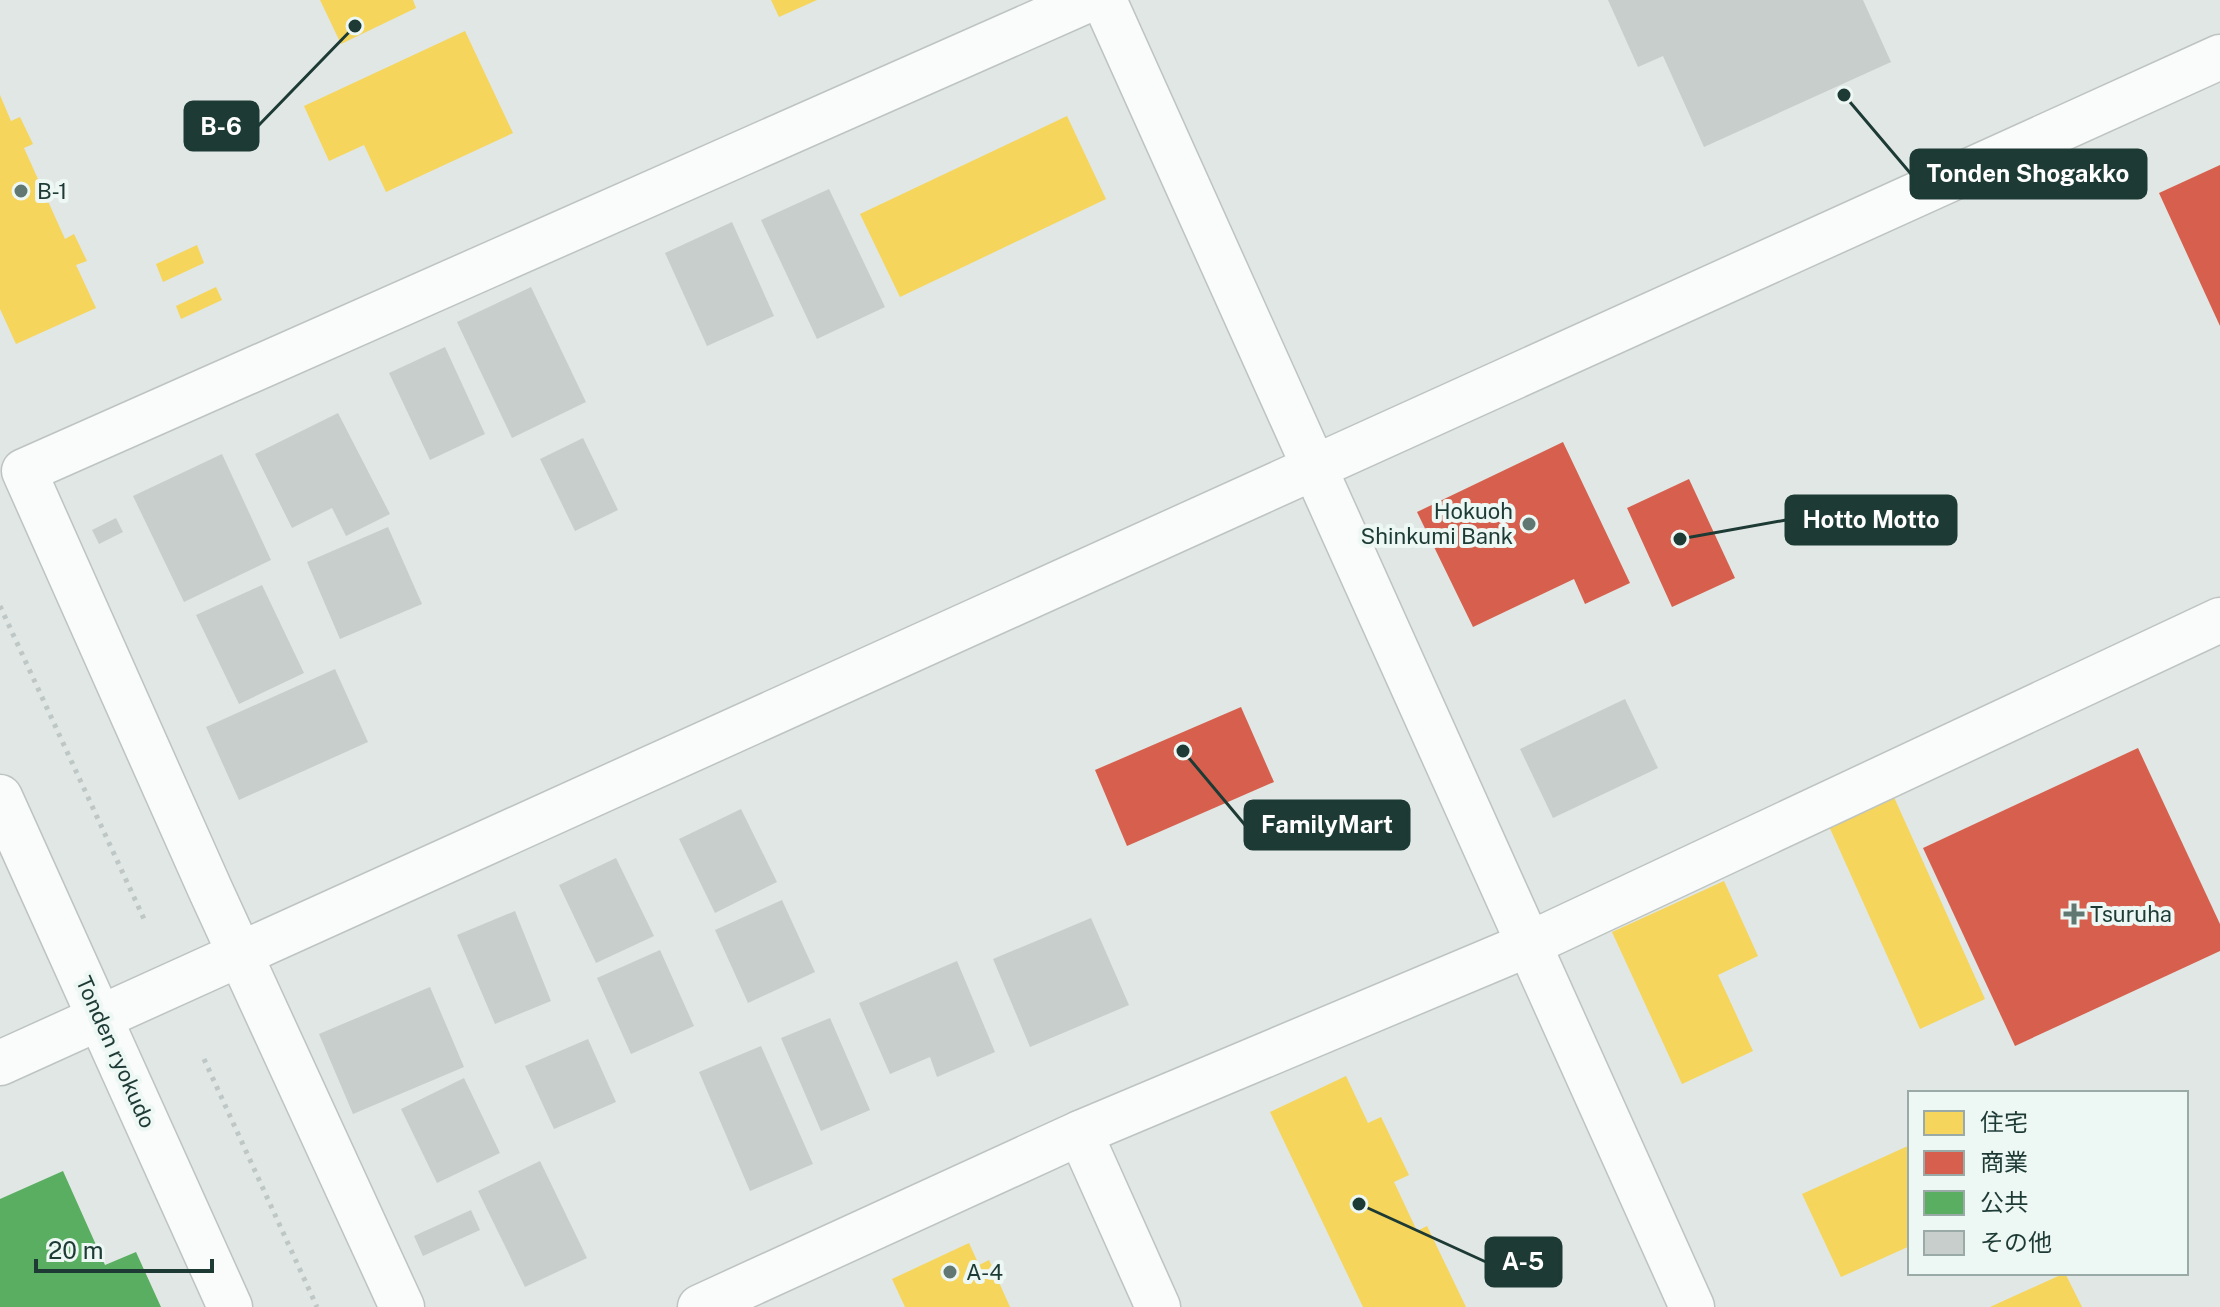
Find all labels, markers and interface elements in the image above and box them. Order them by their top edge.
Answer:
callout: B-6 [185,102,258,150]
text: B-6 [200,112,242,140]
callout: Tonden Shogakko [1911,150,2146,198]
text: Tonden Shogakko [1927,159,2129,187]
place label: B-1 [37,178,67,204]
marker: B-1 [12,182,30,200]
callout: Hotto Motto [1786,496,1956,544]
place label: Hokuoh Shinkumi Bank [1360,498,1513,549]
text: Hotto Motto [1802,505,1940,533]
marker: Hokuoh Shinkumi Bank [1520,515,1538,533]
callout: FamilyMart [1245,801,1409,849]
text: FamilyMart [1261,810,1393,838]
place label: Tsuruha [2090,901,2172,927]
marker: Tsuruha [2065,905,2083,923]
street label: Tonden ryokudo [71,972,161,1132]
legend [1908,1091,2188,1275]
text: 住宅 [1980,1108,2028,1136]
text: 商業 [1980,1148,2028,1176]
text: 公共 [1980,1188,2028,1216]
scale bar [36,1223,212,1273]
text: その他 [1980,1228,2052,1256]
text: 20 m [48,1236,104,1264]
callout: A-5 [1486,1238,1561,1286]
text: A-5 [1502,1247,1544,1275]
place label: A-4 [966,1259,1003,1285]
marker: A-4 [941,1263,959,1281]

